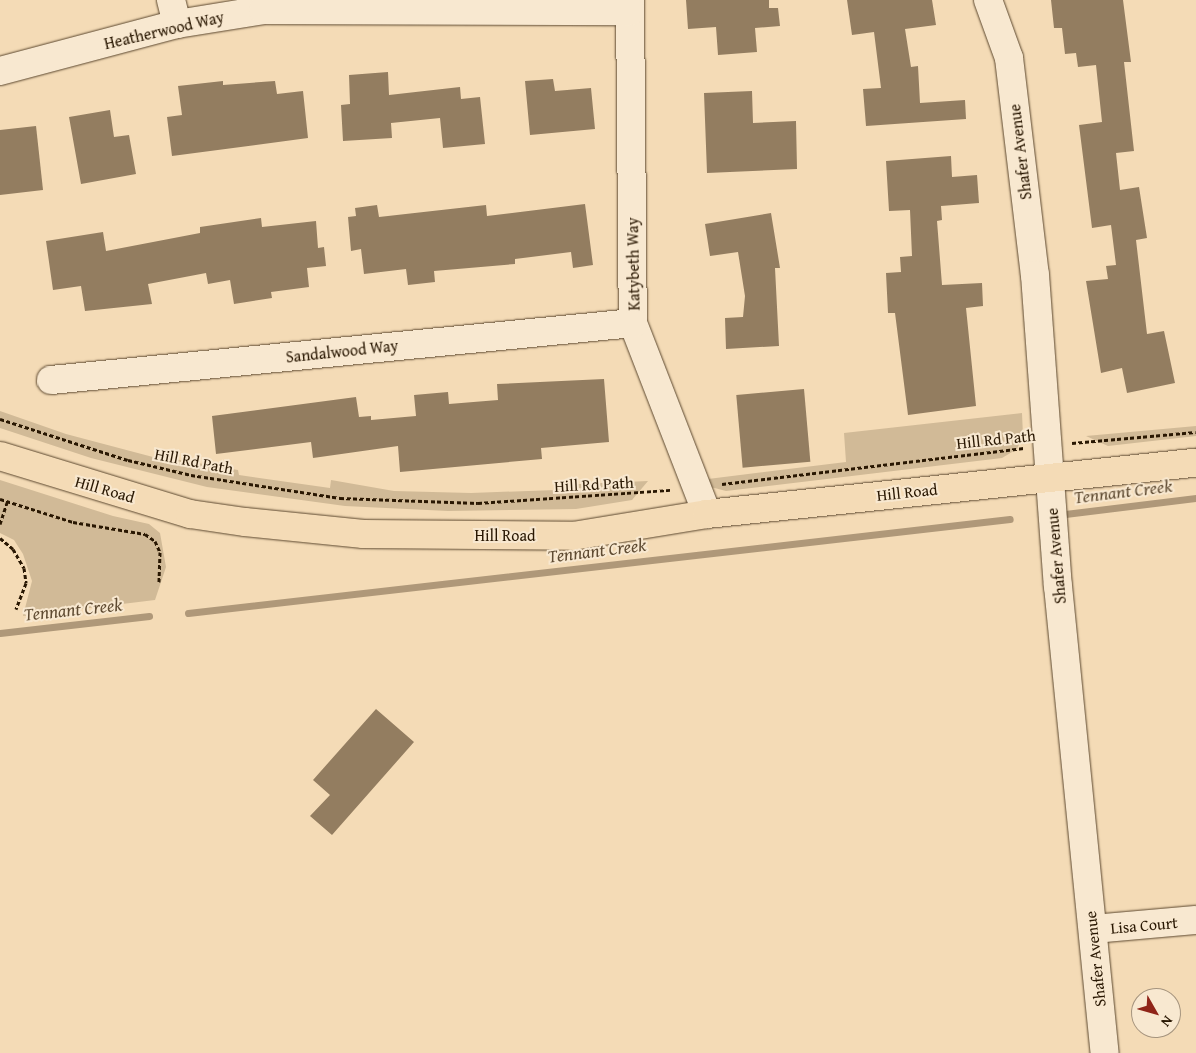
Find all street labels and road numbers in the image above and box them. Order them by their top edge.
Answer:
street label: Heatherwood Way [102,7,226,53]
street label: Shafer Avenue [1005,103,1035,201]
street label: Katybeth Way [623,217,643,311]
street label: Sandalwood Way [285,336,399,366]
street label: Hill Rd Path [955,425,1037,453]
street label: Hill Rd Path [153,444,235,478]
street label: Hill Road [73,471,137,507]
street label: Hill Rd Path [554,472,634,496]
street label: Hill Road [876,479,938,505]
street label: Shafer Avenue [1042,507,1070,605]
street label: Hill Road [474,525,536,545]
street label: Shafer Avenue [1080,910,1110,1008]
street label: Lisa Court [1110,912,1178,938]

